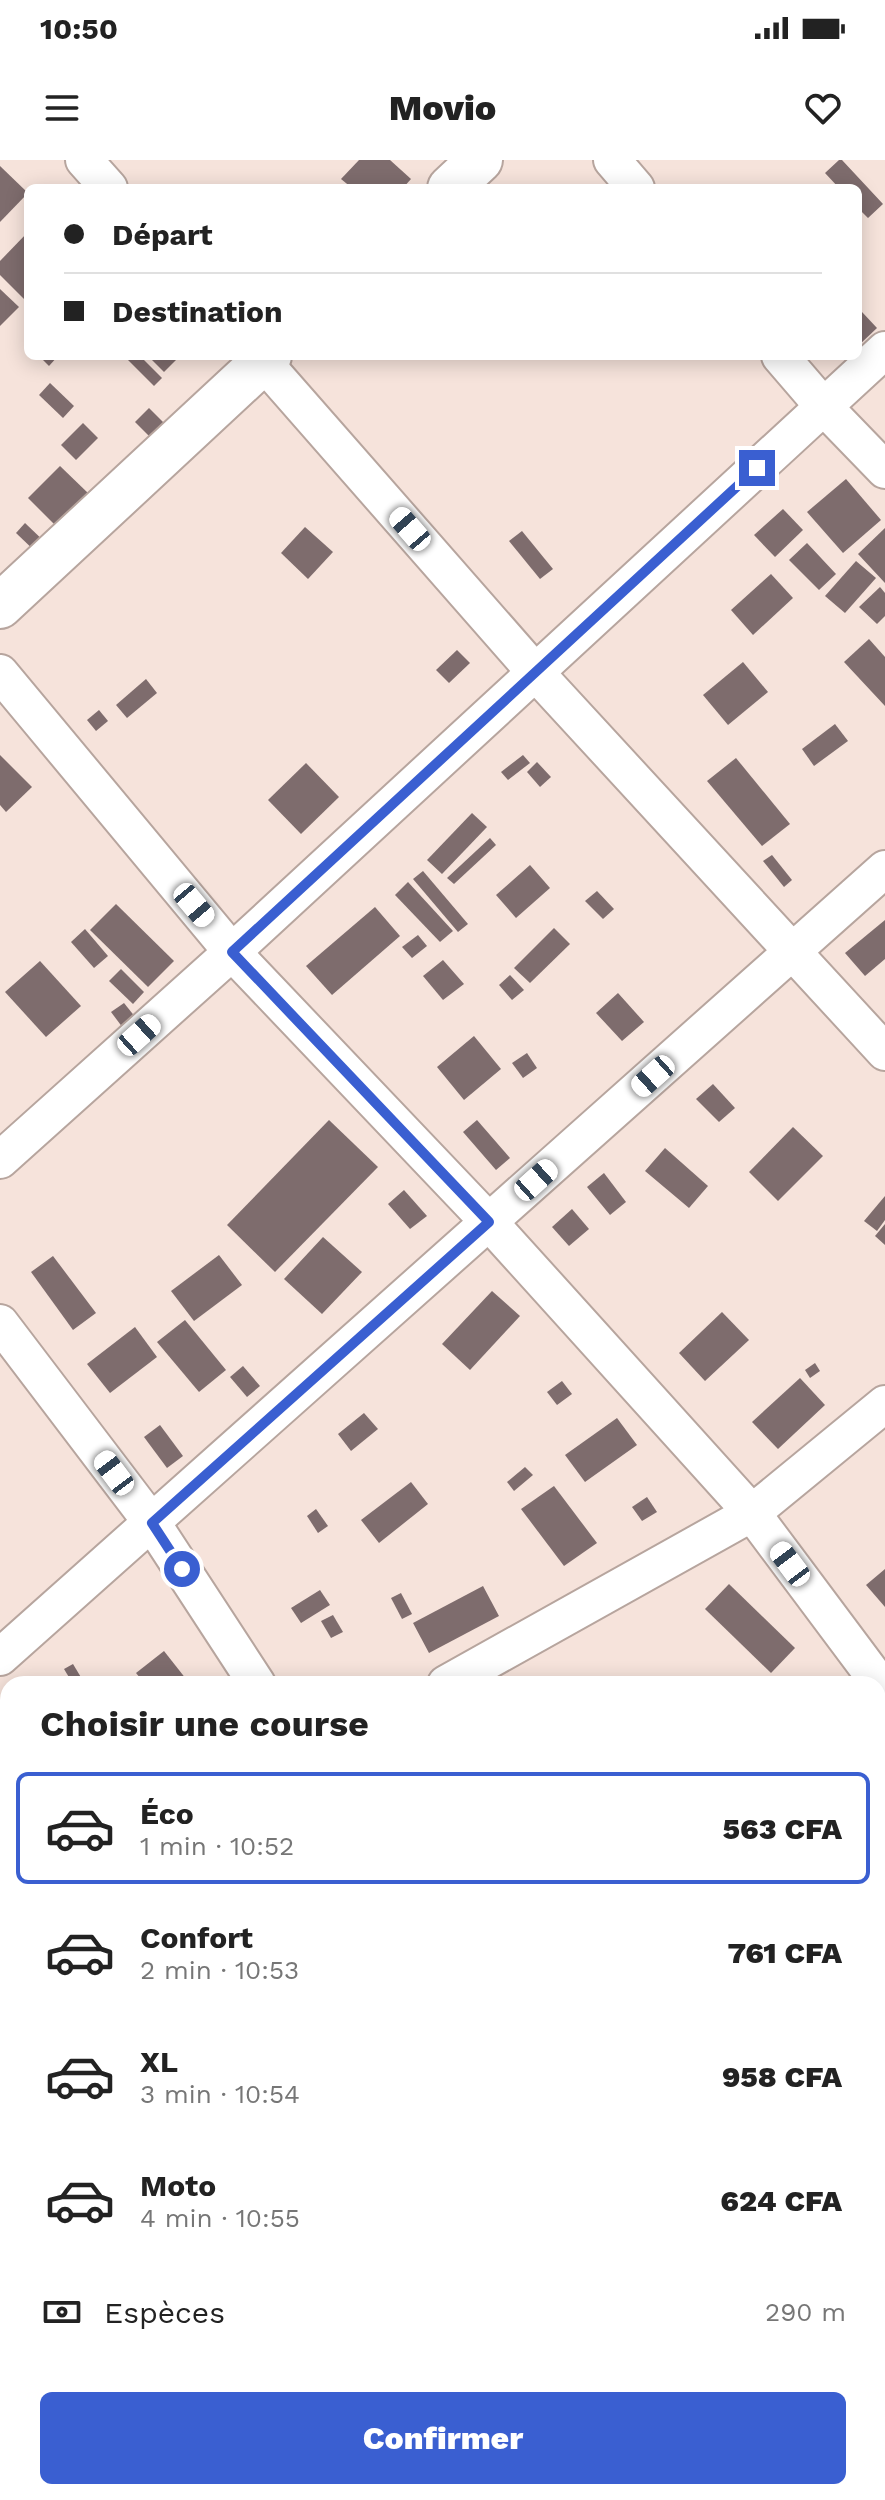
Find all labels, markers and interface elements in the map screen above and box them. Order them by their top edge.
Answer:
text: 10:50 [40,11,118,46]
icon: menu [40,86,84,130]
icon: heart [801,86,845,130]
text: Movio [389,87,496,129]
text: Départ [112,217,213,252]
text: Destination [112,294,283,329]
route end [739,450,775,486]
car [385,503,435,555]
car [169,879,219,931]
car [113,1010,165,1060]
car [627,1051,679,1101]
car [510,1155,562,1205]
car [90,1447,138,1499]
car [766,1538,814,1590]
route start [164,1551,200,1587]
text: Choisir une course [40,1703,369,1745]
icon: car [44,1792,116,1864]
text: Éco [140,1796,194,1831]
text: 563 CFA [723,1811,842,1846]
text: 1 min · 10:52 [140,1831,294,1861]
icon: car [44,1916,116,1988]
text: Confort [140,1920,253,1955]
text: 761 CFA [727,1935,842,1970]
text: 2 min · 10:53 [140,1955,299,1985]
icon: car [44,2040,116,2112]
text: XL [140,2044,178,2079]
text: 958 CFA [722,2059,842,2094]
text: 3 min · 10:54 [140,2079,300,2109]
icon: car [44,2164,116,2236]
text: Moto [140,2168,216,2203]
text: 624 CFA [720,2183,842,2218]
text: 4 min · 10:55 [140,2203,300,2233]
icon: cash [40,2290,84,2334]
text: Espèces [104,2295,225,2330]
text: 290 m [765,2297,846,2327]
button: Confirmer [40,2392,846,2484]

